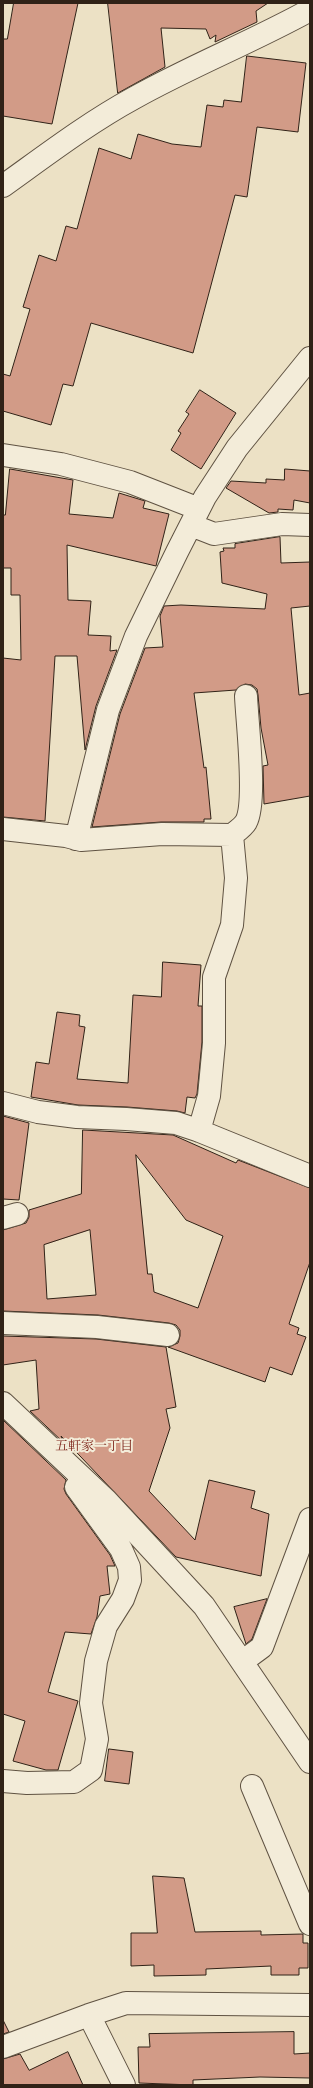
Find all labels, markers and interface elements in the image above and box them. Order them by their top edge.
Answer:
district label: 五軒家一丁目 [55,1439,133,1455]

